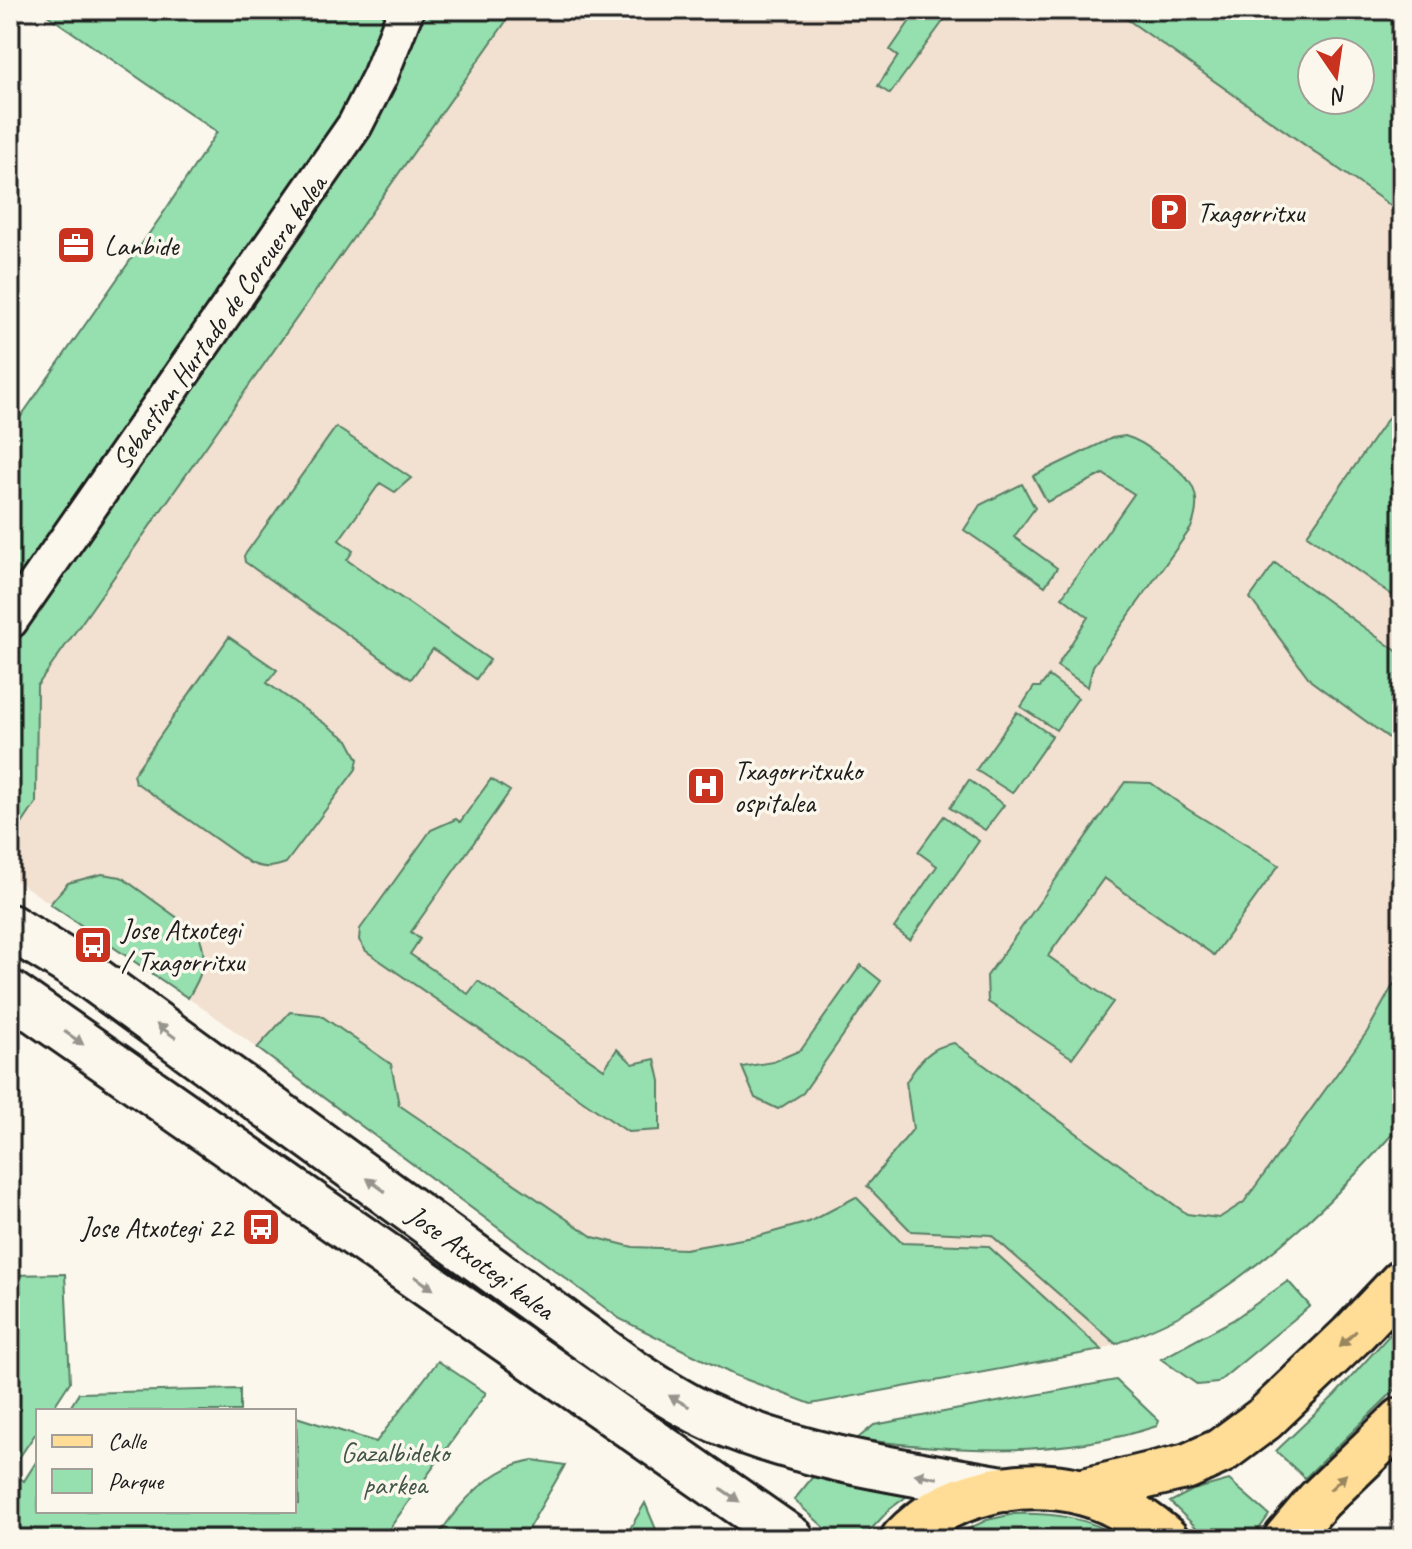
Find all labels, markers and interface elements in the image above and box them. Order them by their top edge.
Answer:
north arrow [1296,36,1376,116]
text: N [1327,79,1350,110]
street label: Sebastian Hurtado de Corcuera kalea [104,166,336,476]
parking icon: Txagorritxu [1148,191,1190,233]
place label: Txagorritxu [1197,195,1306,230]
office icon: Lanbide [55,224,97,266]
place label: Lanbide [104,228,180,263]
place label: Txagorritxuko ospitalea [734,753,865,820]
hospital icon: Txagorritxuko ospitalea [685,765,727,807]
place label: Jose Atxotegi / Txagorritxu [119,912,246,979]
bus stop icon: Jose Atxotegi / Txagorritxu [72,924,114,966]
one-way arrow [156,1024,177,1039]
one-way arrow [63,1030,84,1045]
one-way arrow [365,1178,386,1193]
street label: Jose Atxotegi kalea [399,1196,563,1328]
bus stop icon: Jose Atxotegi 22 [240,1206,282,1248]
place label: Jose Atxotegi 22 [79,1210,235,1245]
one-way arrow [414,1275,435,1290]
one-way arrow [1339,1329,1358,1347]
one-way arrow [667,1394,690,1407]
legend [36,1409,296,1513]
text: Calle [108,1426,148,1456]
park label: Gazalbideko parkea [341,1435,452,1502]
text: Parque [108,1466,165,1496]
one-way arrow [913,1469,938,1481]
one-way arrow [1328,1473,1347,1491]
one-way arrow [720,1487,741,1502]

